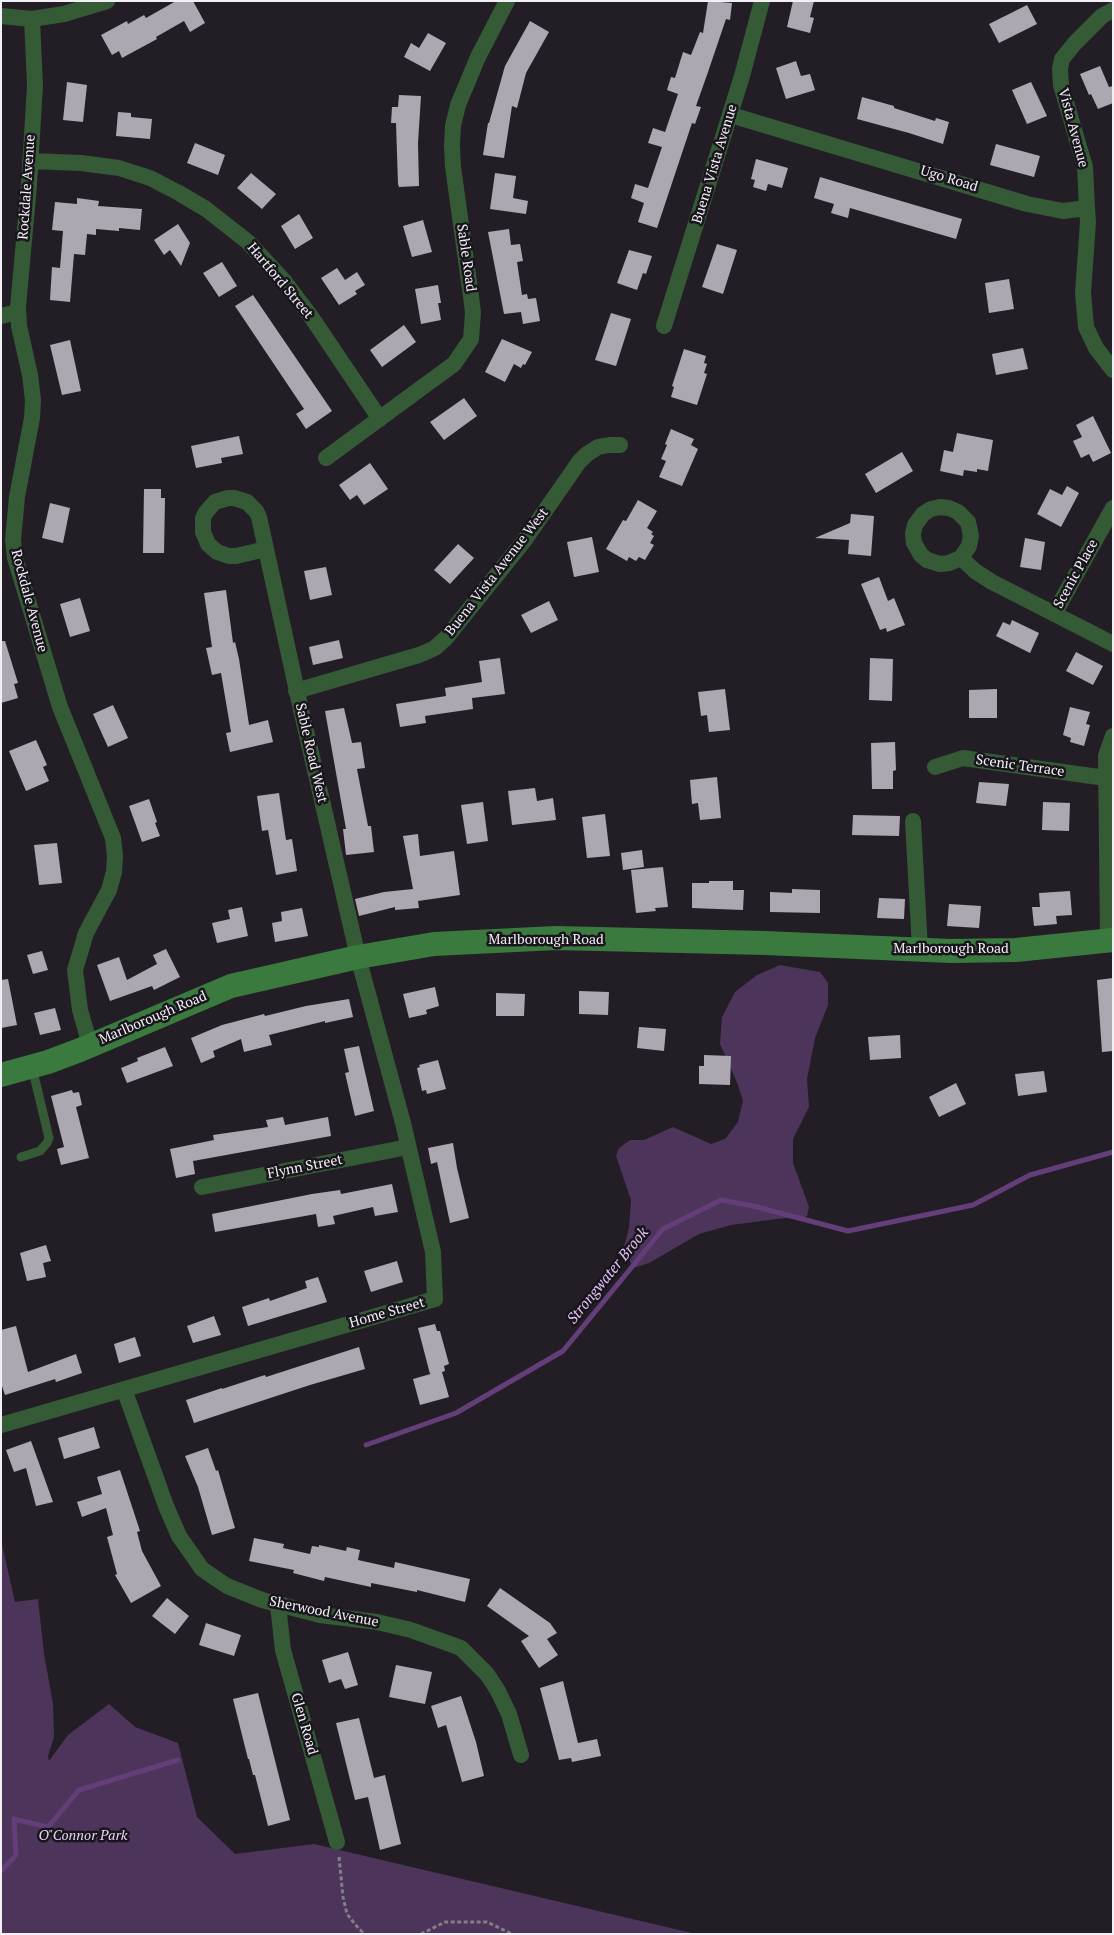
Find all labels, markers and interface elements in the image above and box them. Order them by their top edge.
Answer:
street label: Vista Avenue [1054,87,1092,169]
street label: Buena Vista Avenue [689,102,741,226]
street label: Rockdale Avenue [15,134,39,240]
street label: Ugo Road [918,162,980,196]
street label: Sable Road [453,223,479,293]
street label: Hartford Street [243,240,317,322]
street label: Buena Vista Avenue West [442,505,552,639]
street label: Scenic Place [1050,537,1102,611]
street label: Rockdale Avenue [7,548,51,654]
street label: Sable Road West [291,701,331,805]
street label: Scenic Terrace [975,751,1065,781]
street label: Marlborough Road [488,932,604,948]
street label: Marlborough Road [893,941,1009,957]
street label: Marlborough Road [97,988,209,1048]
street label: Flynn Street [266,1151,344,1183]
water label: Strongwater Brook [564,1224,652,1328]
street label: Home Street [347,1294,427,1332]
street label: Sherwood Avenue [268,1593,380,1631]
street label: Glen Road [287,1691,321,1757]
park label: O"Connor Park [38,1828,128,1844]

